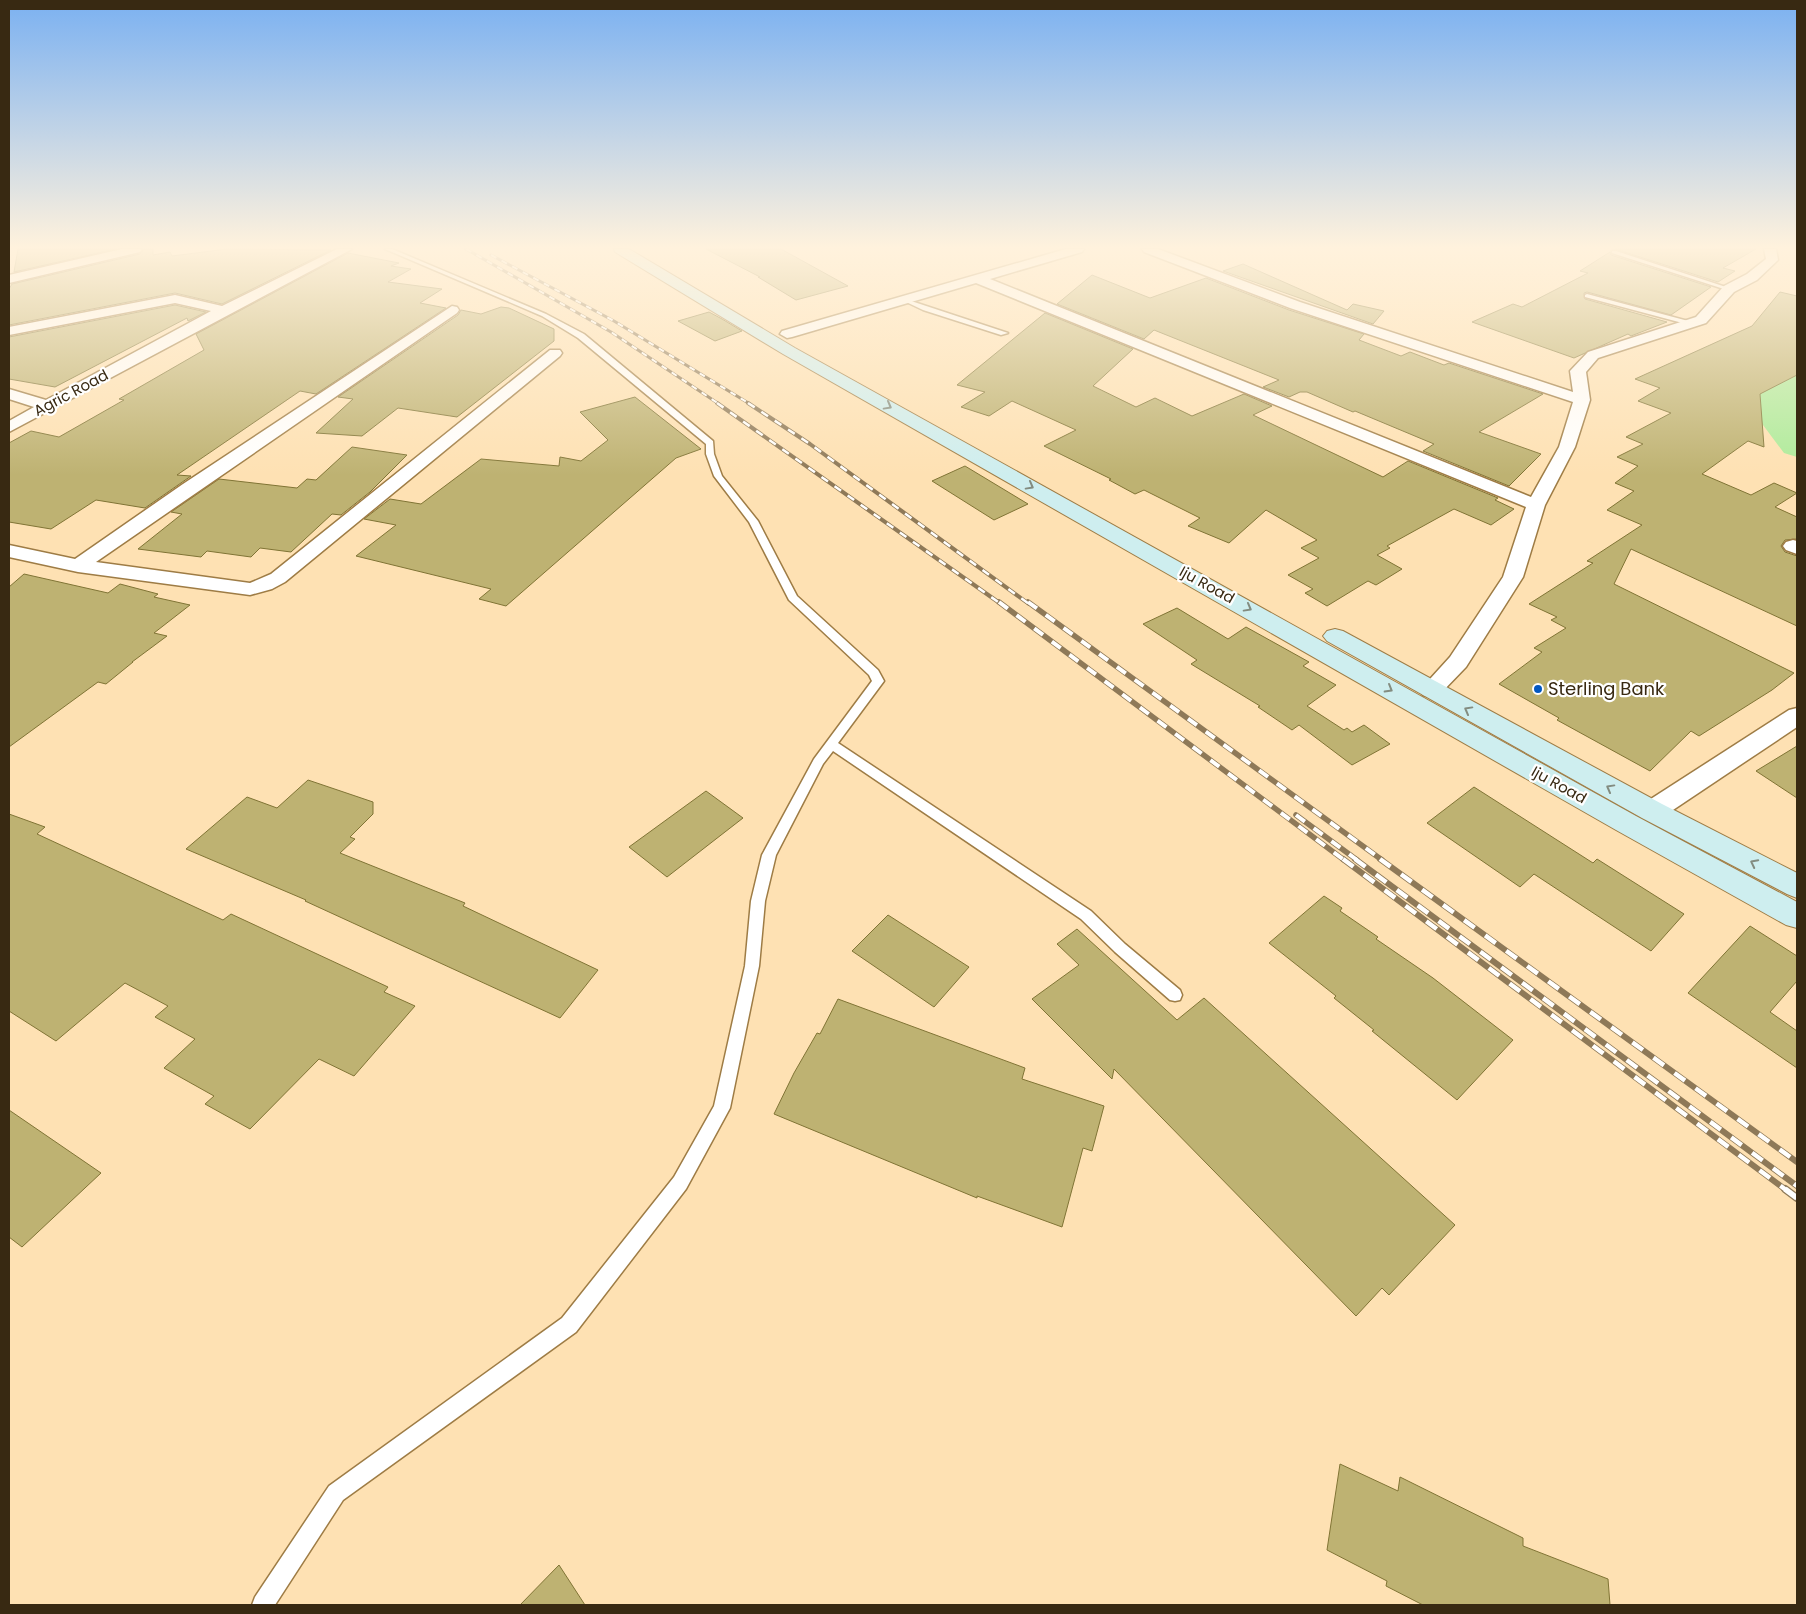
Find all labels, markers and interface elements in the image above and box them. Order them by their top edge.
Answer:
street label: Agric Road [30,364,112,421]
one-way arrow [883,400,892,410]
one-way arrow [1024,480,1033,490]
street label: Iju Road [1176,561,1239,608]
one-way arrow [1242,602,1251,612]
place label: Sterling Bank [1548,676,1665,701]
one-way arrow [1383,682,1392,692]
marker: Sterling Bank [1532,683,1544,695]
one-way arrow [1464,706,1473,716]
street label: Iju Road [1528,761,1591,808]
one-way arrow [1607,784,1616,794]
one-way arrow [1750,859,1759,869]

